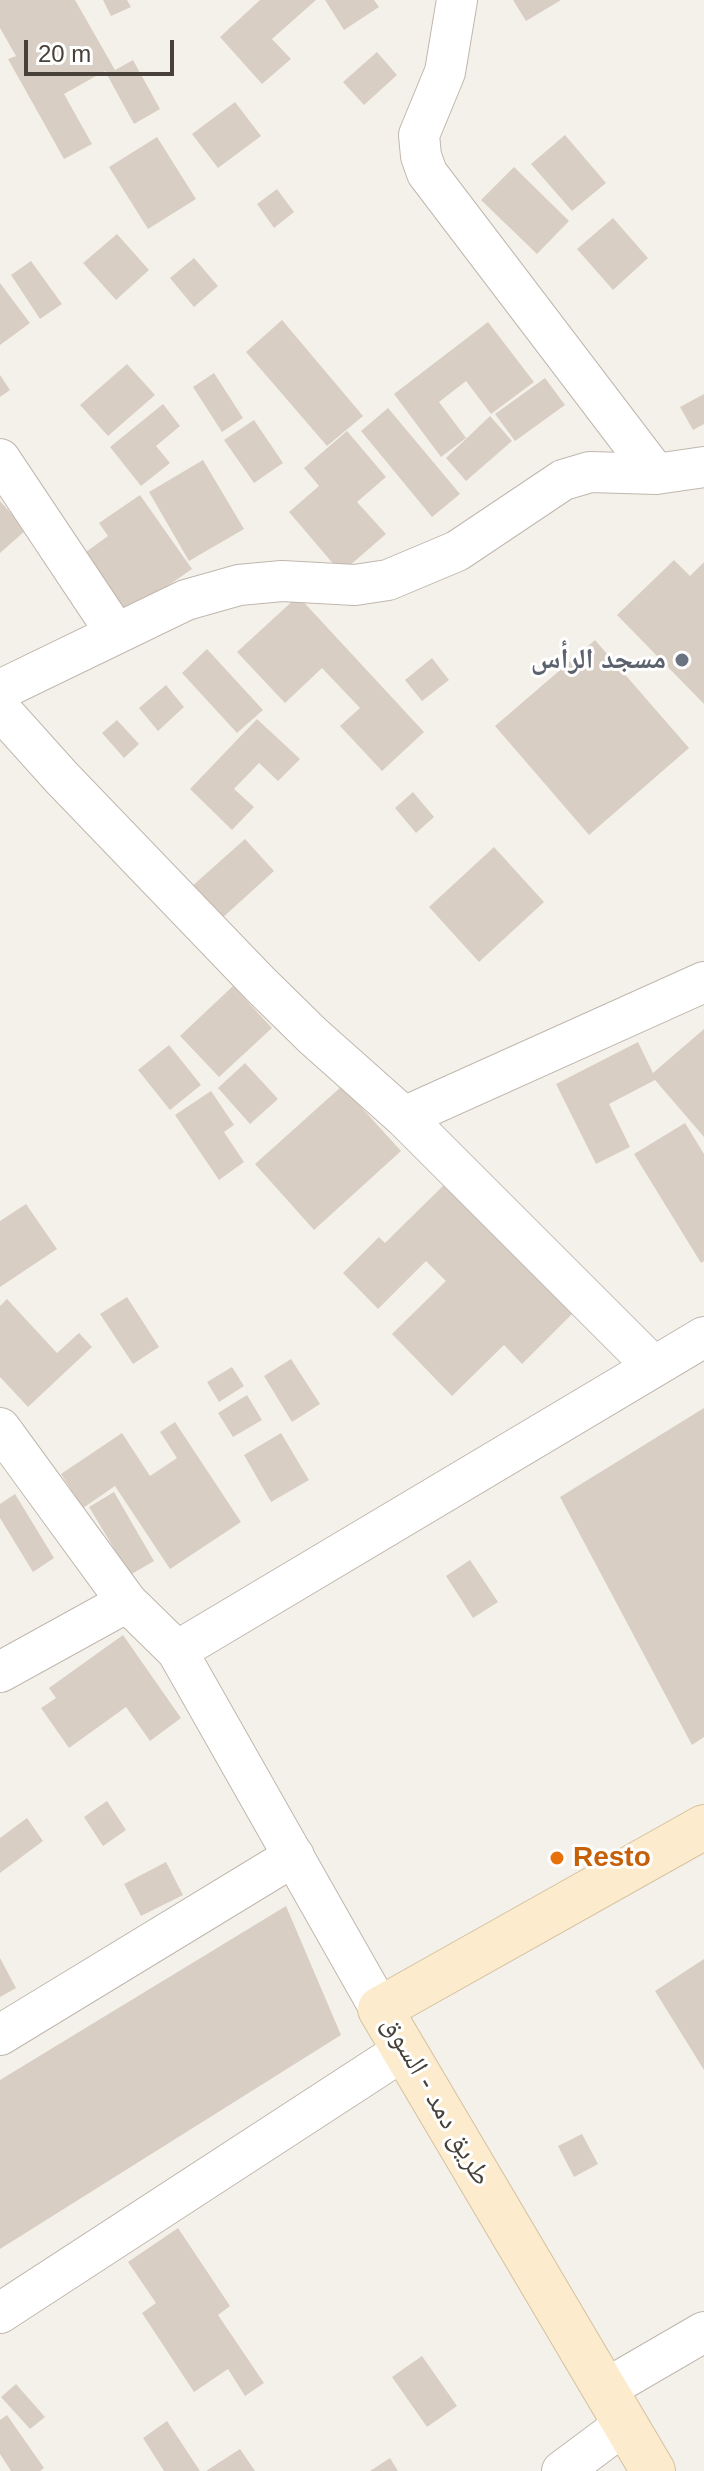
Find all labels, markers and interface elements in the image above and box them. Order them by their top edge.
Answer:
scale bar [28,24,178,74]
text: 20 m [38,40,91,67]
place label: مسجد الرأس [531,643,666,677]
marker: مسجد الرأس [673,651,691,669]
place label: Resto [573,1841,651,1875]
marker: Resto [548,1849,566,1867]
street label: طريق دمد - السوق [374,2010,498,2192]

